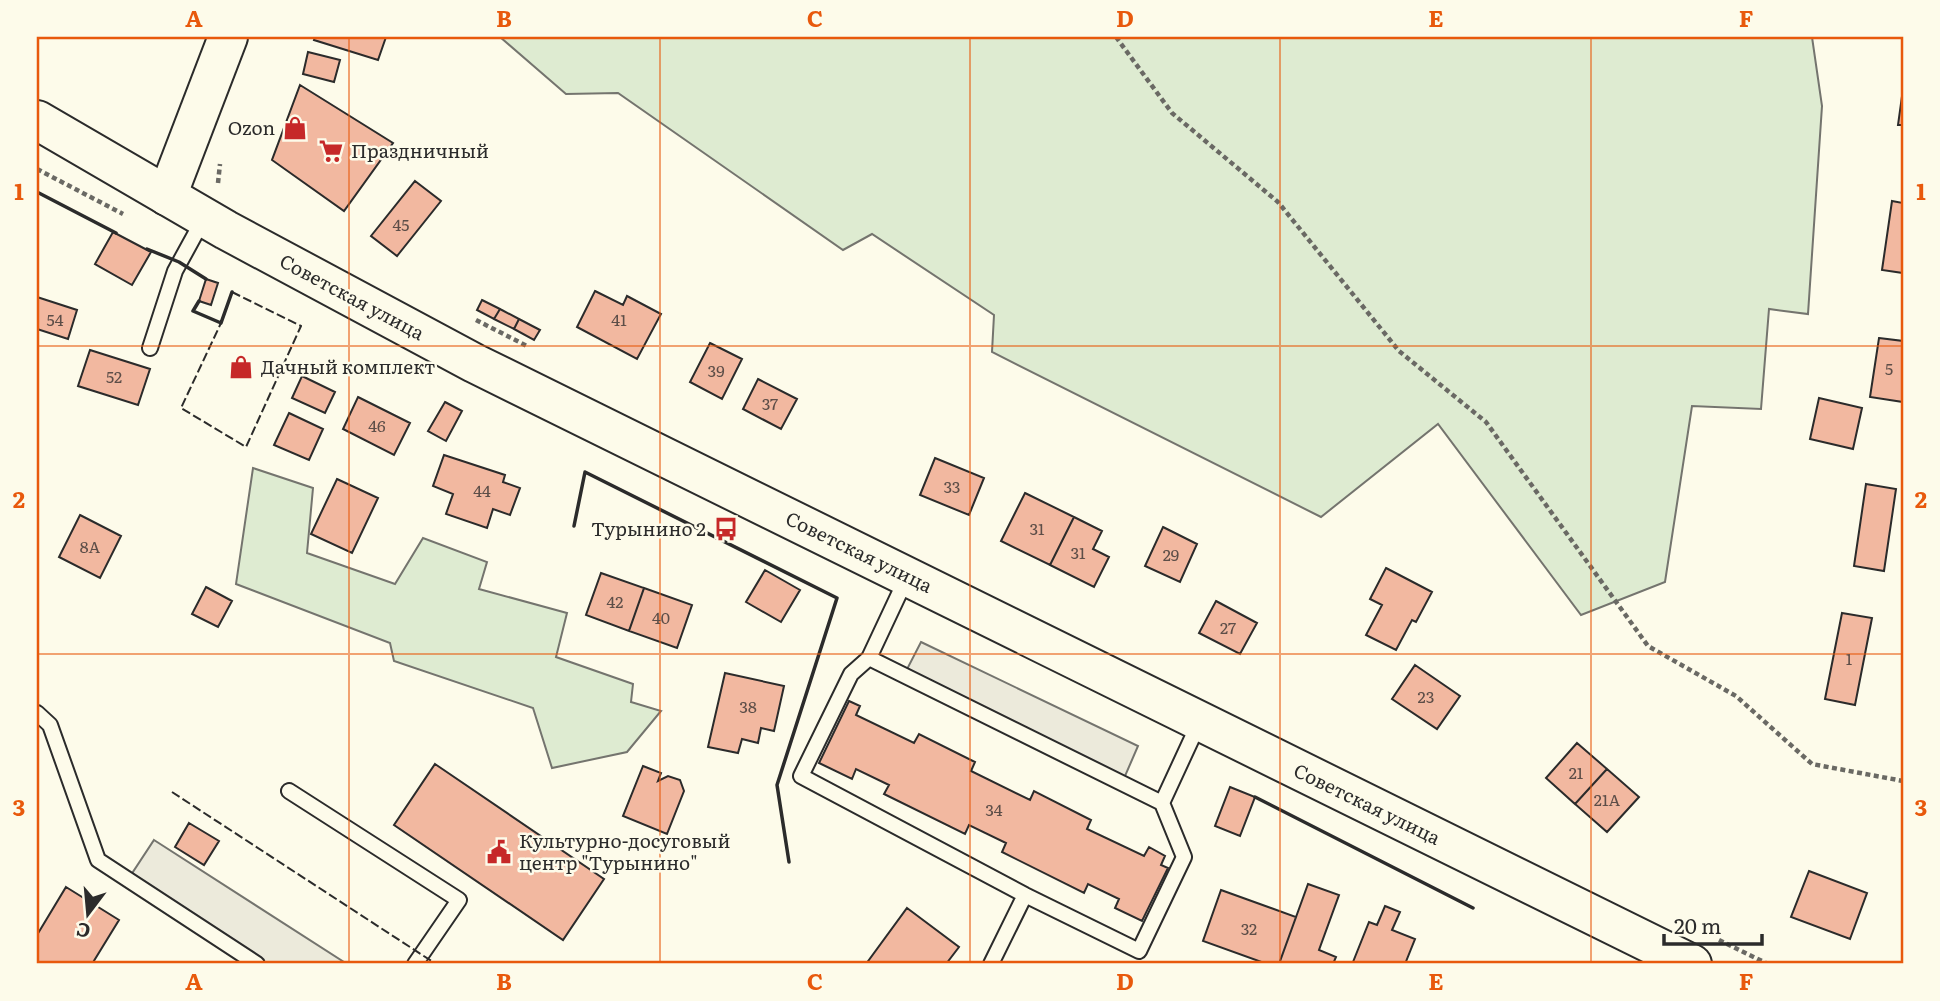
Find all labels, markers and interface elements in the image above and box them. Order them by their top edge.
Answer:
text: A [185,0,203,34]
text: B [496,0,512,34]
text: C [807,0,823,34]
text: D [1116,0,1134,34]
text: E [1428,0,1444,34]
text: F [1739,0,1754,34]
place label: Ozon [228,113,275,141]
shop icon: Ozon [281,114,309,142]
place label: Праздничный [351,136,489,164]
supermarket icon: Праздничный [317,137,345,165]
text: 1 [14,173,24,207]
text: 1 [1916,173,1926,207]
house number: 45 [393,212,409,236]
street label: Советская улица [275,246,430,346]
house number: 54 [47,307,64,331]
house number: 41 [611,307,627,331]
place label: Дачный комплект [261,352,435,380]
shop icon: Дачный комплект [227,353,255,381]
house number: 5 [1885,356,1893,380]
house number: 39 [707,358,725,382]
house number: 52 [106,364,122,388]
house number: 37 [762,391,778,415]
house number: 46 [368,413,386,437]
house number: 33 [944,474,960,498]
house number: 44 [473,478,491,502]
text: 2 [13,481,25,515]
text: 2 [1915,481,1927,515]
street label: Советская улица [781,503,938,599]
place label: Турынино 2 [591,514,706,542]
bus stop icon: Турынино 2 [712,515,740,543]
house number: 31 [1029,516,1045,540]
house number: 8А [80,534,101,558]
house number: 31 [1070,540,1086,564]
house number: 29 [1163,542,1179,566]
house number: 42 [607,589,623,613]
house number: 40 [652,605,670,629]
house number: 27 [1220,615,1236,639]
house number: 1 [1846,646,1853,670]
house number: 23 [1418,684,1434,708]
house number: 38 [739,694,757,718]
street label: Советская улица [1289,755,1446,851]
house number: 21 [1569,760,1584,784]
house number: 21А [1594,787,1620,811]
text: 3 [13,789,25,823]
text: 3 [1915,789,1927,823]
house number: 34 [985,797,1003,821]
place label: Культурно-досуговый центр "Турынино" [519,826,730,876]
public building icon: Культурно-досуговый центр "Турынино" [485,838,513,866]
north arrow [52,878,122,948]
scale bar [1664,903,1762,947]
text: 20 m [1674,909,1721,940]
text: С [73,916,93,947]
house number: 32 [1241,916,1257,940]
text: A [185,963,203,997]
text: B [496,963,512,997]
text: C [807,963,823,997]
text: D [1116,963,1134,997]
text: E [1428,963,1444,997]
text: F [1739,963,1754,997]

